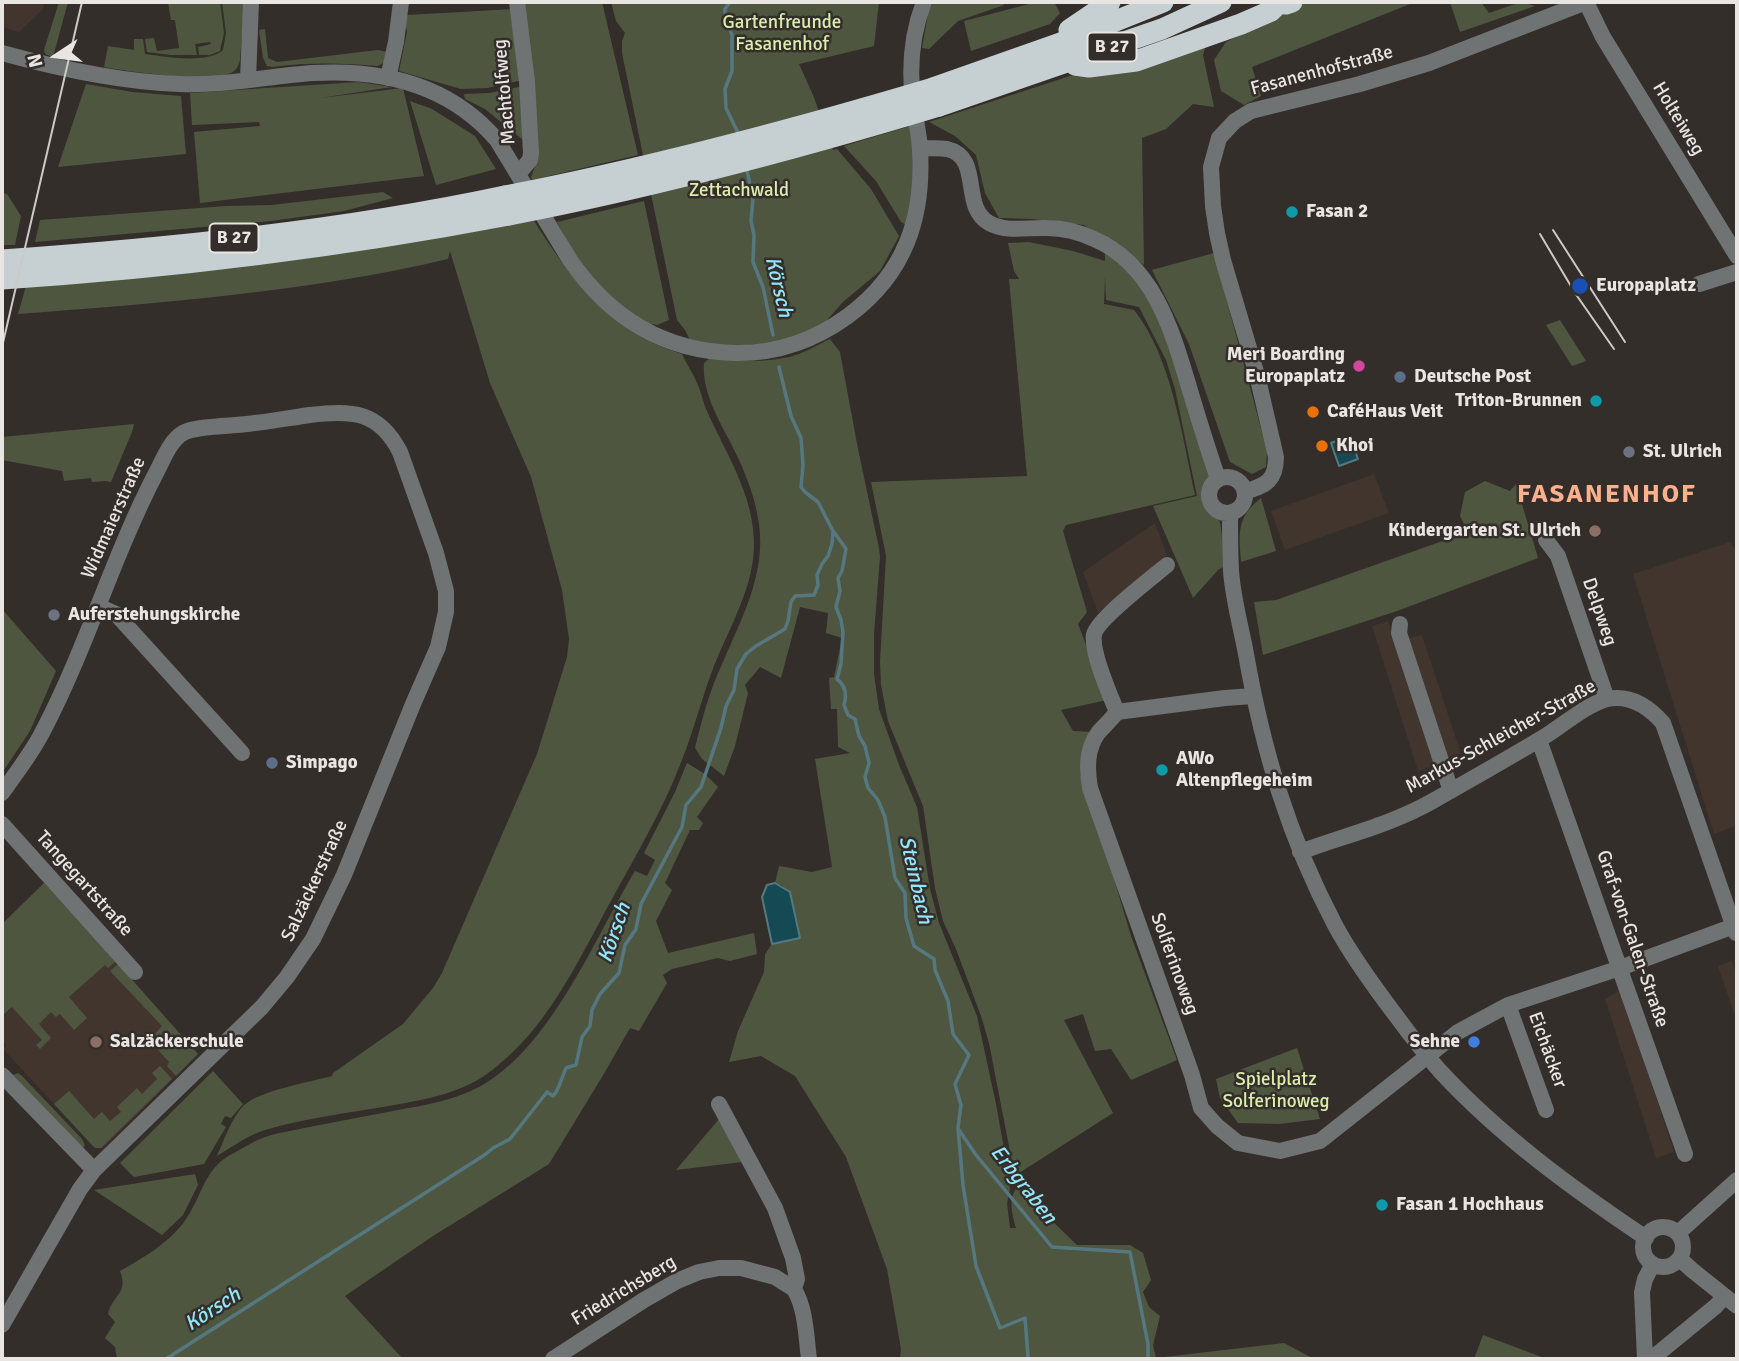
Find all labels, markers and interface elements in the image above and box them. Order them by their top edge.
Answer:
park label: Gartenfreunde Fasanenhof [723,12,841,56]
north arrow [21,21,91,91]
road number: B 27 [1088,32,1136,62]
street label: Machtolfweg [489,38,521,146]
street label: Fasanenhofstraße [1248,41,1396,101]
text: N [22,52,49,70]
street label: Holteiweg [1647,78,1709,160]
park label: Zettachwald [689,180,789,202]
place label: Fasan 2 [1306,201,1368,223]
marker: Fasan 2 [1284,204,1300,220]
road number: B 27 [210,224,258,252]
water label: Körsch [759,254,797,320]
place label: Europaplatz [1596,275,1696,297]
marker: Europaplatz [1570,276,1590,296]
place label: Meri Boarding Europaplatz [1227,344,1345,388]
marker: Meri Boarding Europaplatz [1351,358,1367,374]
place label: Deutsche Post [1414,366,1531,388]
marker: Deutsche Post [1392,369,1408,385]
place label: Triton-Brunnen [1455,390,1582,412]
marker: Triton-Brunnen [1588,393,1604,409]
place label: CaféHaus Veit [1327,401,1443,423]
marker: CaféHaus Veit [1305,404,1321,420]
place label: Khoi [1336,435,1374,457]
marker: Khoi [1314,438,1330,454]
place label: St. Ulrich [1643,441,1722,463]
marker: St. Ulrich [1621,444,1637,460]
street label: Widmaierstraße [77,454,151,582]
district label: FASANENHOF [1518,479,1696,511]
place label: Kindergarten St. Ulrich [1388,520,1581,542]
marker: Kindergarten St. Ulrich [1587,523,1603,539]
street label: Delpweg [1577,575,1621,649]
place label: Auferstehungskirche [68,604,240,626]
marker: Auferstehungskirche [46,607,62,623]
street label: Markus-Schleicher-Straße [1402,675,1600,799]
place label: AWo Altenpflegeheim [1176,748,1313,792]
place label: Simpago [286,752,358,774]
marker: Simpago [264,755,280,771]
marker: AWo Altenpflegeheim [1154,762,1170,778]
street label: Salzäckerstraße [277,817,353,945]
street label: Tangegartstraße [31,827,137,941]
water label: Steinbach [893,834,937,926]
street label: Graf-von-Galen-Straße [1591,847,1673,1031]
water label: Körsch [593,900,637,966]
street label: Solferinoweg [1145,910,1203,1018]
street label: Eichäcker [1523,1009,1571,1091]
place label: Salzäckerschule [110,1031,244,1053]
place label: Sehne [1410,1031,1460,1053]
marker: Salzäckerschule [88,1034,104,1050]
marker: Sehne [1466,1034,1482,1050]
park label: Spielplatz Solferinoweg [1222,1069,1330,1113]
water label: Erbgraben [984,1141,1062,1229]
place label: Fasan 1 Hochhaus [1396,1194,1544,1216]
marker: Fasan 1 Hochhaus [1374,1197,1390,1213]
street label: Friedrichsberg [568,1251,680,1331]
water label: Körsch [180,1283,246,1337]

